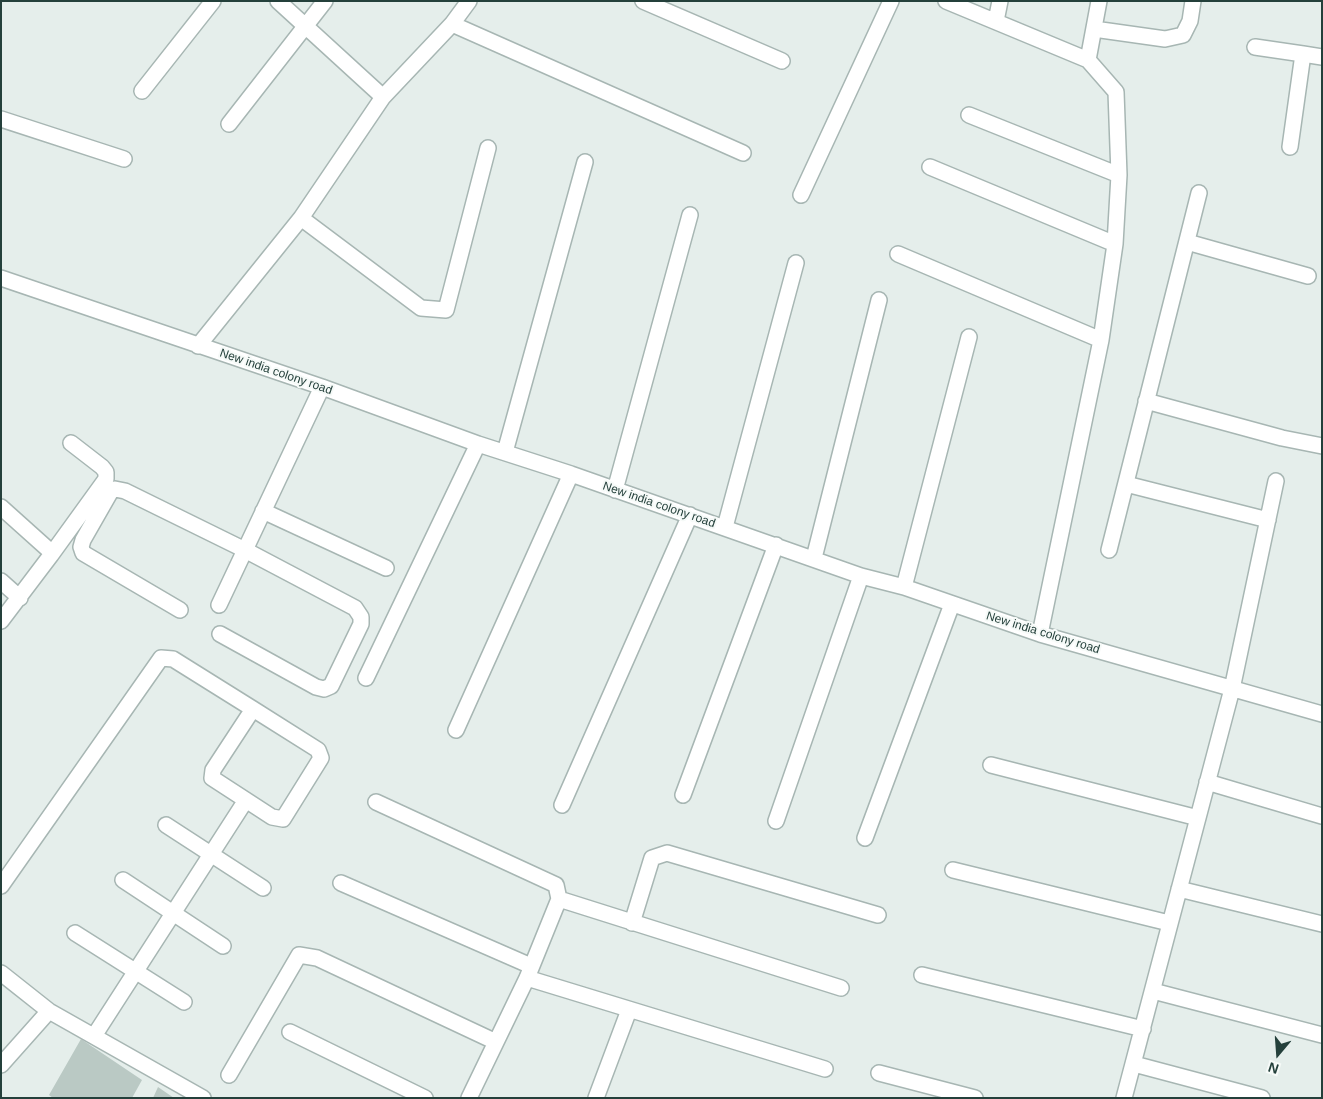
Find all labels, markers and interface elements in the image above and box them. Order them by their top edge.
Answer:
street label: New india colony road [218,346,334,398]
street label: New india colony road [601,479,717,531]
street label: New india colony road [984,609,1102,657]
north arrow [1253,1029,1303,1079]
text: N [1266,1059,1281,1077]

